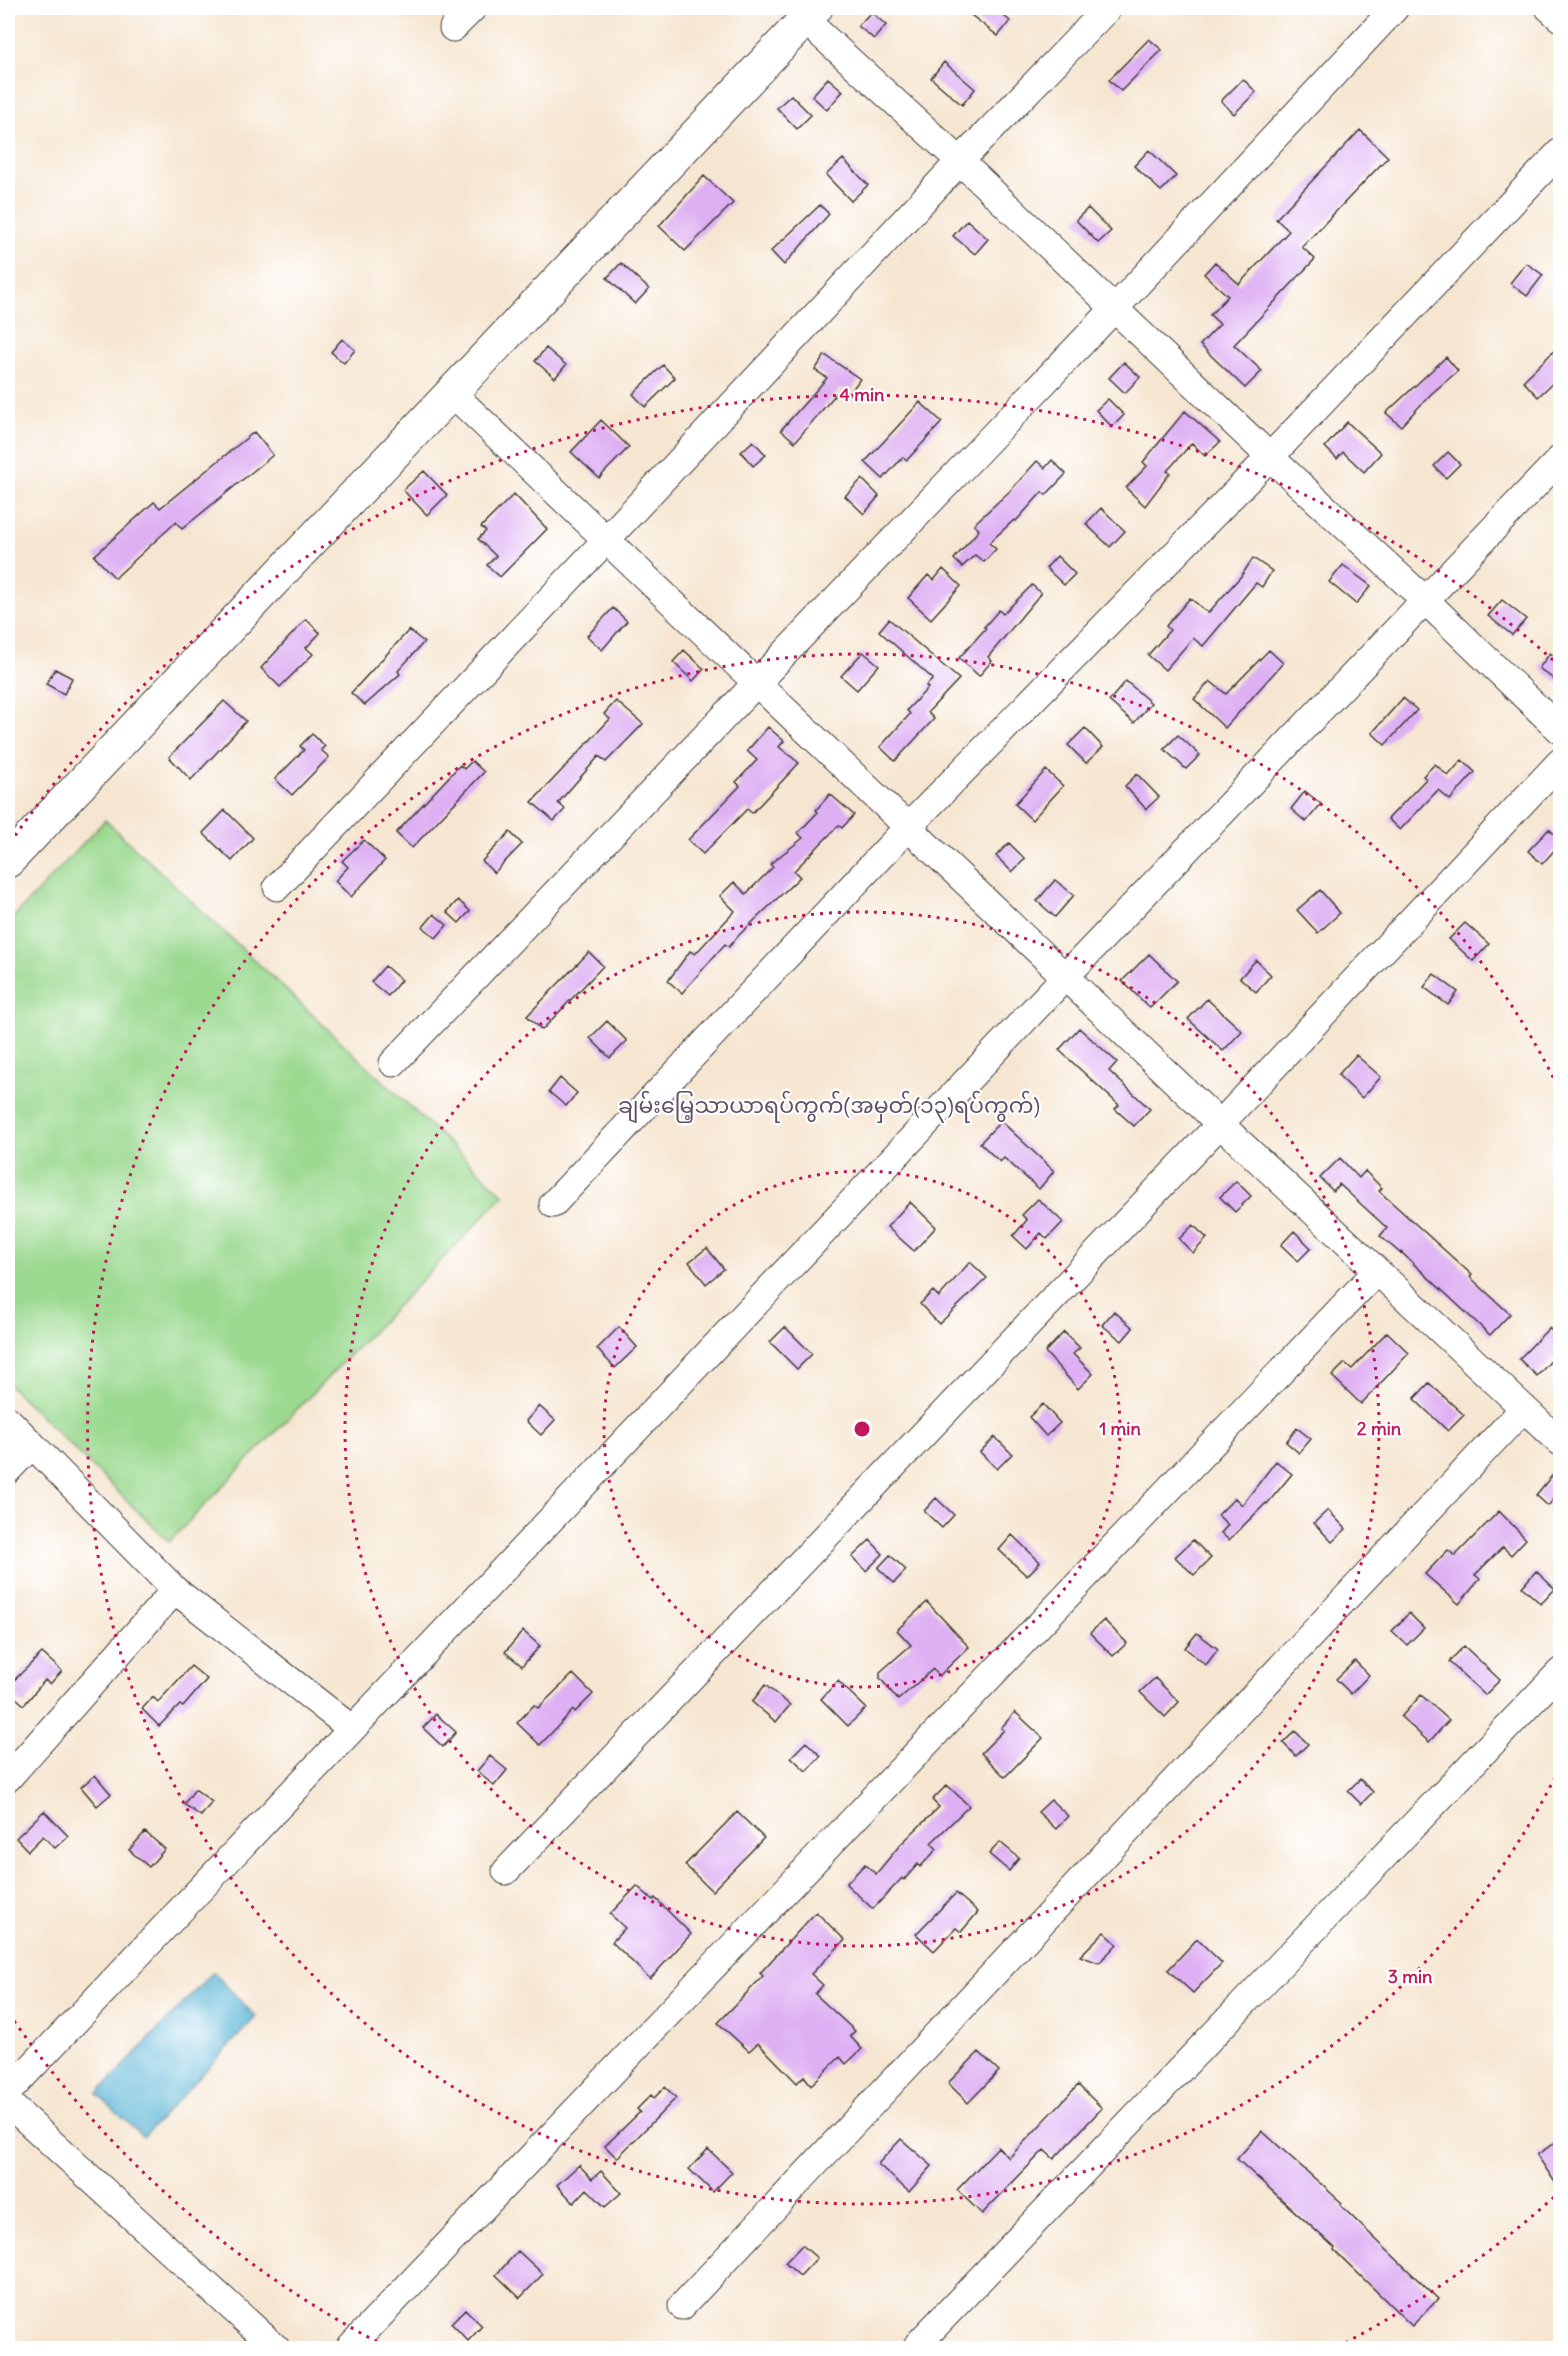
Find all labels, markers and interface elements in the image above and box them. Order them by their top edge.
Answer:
text: 4 min [840,383,885,406]
district label: ချမ်းမြေ့သာယာရပ်ကွက်(အမှတ်(၁၃)ရပ်ကွက်) [618,1090,1040,1124]
text: 1 min [1099,1417,1141,1440]
text: 2 min [1357,1417,1402,1440]
centre of rings [852,1419,872,1439]
text: 3 min [1388,1965,1433,1988]

